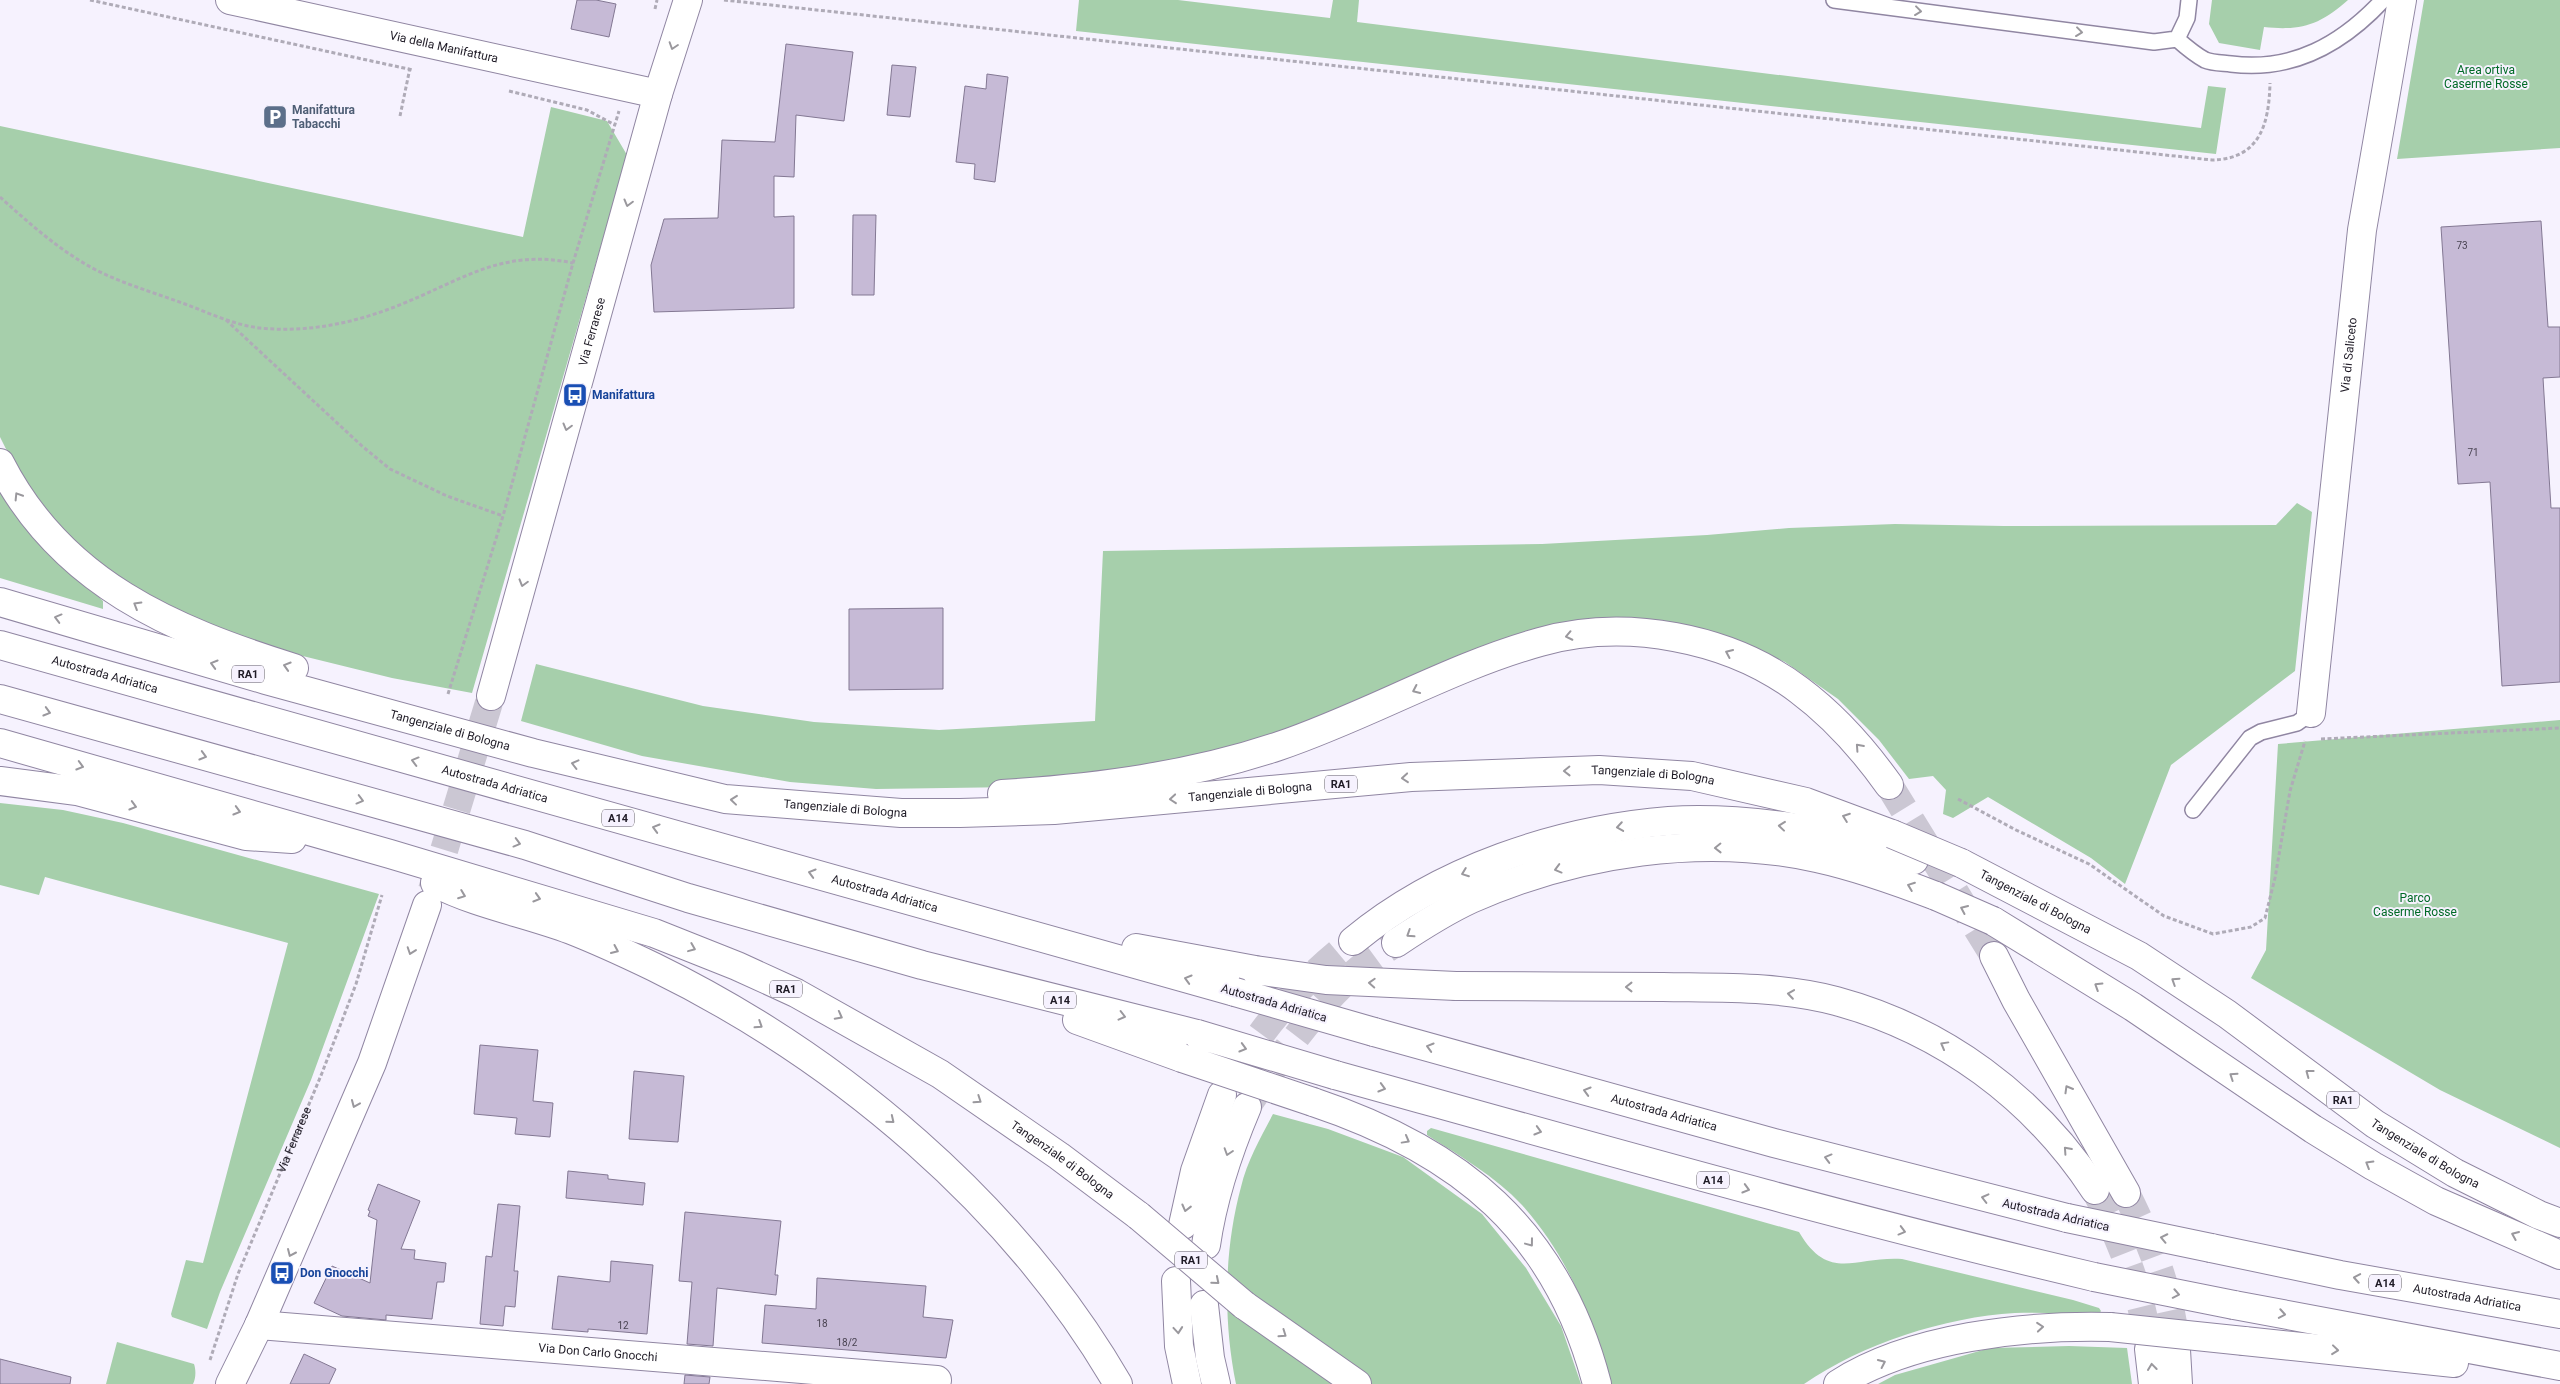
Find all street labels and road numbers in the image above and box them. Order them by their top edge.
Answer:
street label: Via della Manifattura [388,28,499,66]
street label: Via Ferrarese [576,296,608,368]
street label: Via di Saliceto [2338,317,2360,393]
street label: Autostrada Adriatica [50,653,160,696]
road number: RA1 [232,666,264,682]
street label: Tangenziale di Bologna [388,707,512,753]
street label: Autostrada Adriatica [440,762,550,806]
street label: Tangenziale di Bologna [1591,763,1716,788]
road number: RA1 [1325,776,1357,792]
street label: Tangenziale di Bologna [1188,779,1312,805]
street label: Tangenziale di Bologna [783,797,907,820]
road number: A14 [602,810,634,826]
street label: Tangenziale di Bologna [1977,867,2094,937]
street label: Autostrada Adriatica [830,872,939,915]
road number: RA1 [770,981,802,998]
street label: Autostrada Adriatica [1219,981,1329,1025]
road number: A14 [1044,992,1076,1008]
street label: Autostrada Adriatica [1609,1091,1719,1134]
road number: RA1 [2327,1092,2359,1108]
street label: Via Ferrarese [274,1105,314,1175]
street label: Tangenziale di Bologna [2368,1116,2482,1191]
street label: Tangenziale di Bologna [1008,1118,1117,1202]
road number: A14 [1697,1172,1729,1188]
street label: Autostrada Adriatica [2001,1196,2111,1234]
road number: RA1 [1175,1252,1207,1268]
road number: A14 [2369,1275,2401,1292]
street label: Autostrada Adriatica [2412,1281,2522,1314]
street label: Via Don Carlo Gnocchi [538,1341,658,1364]

